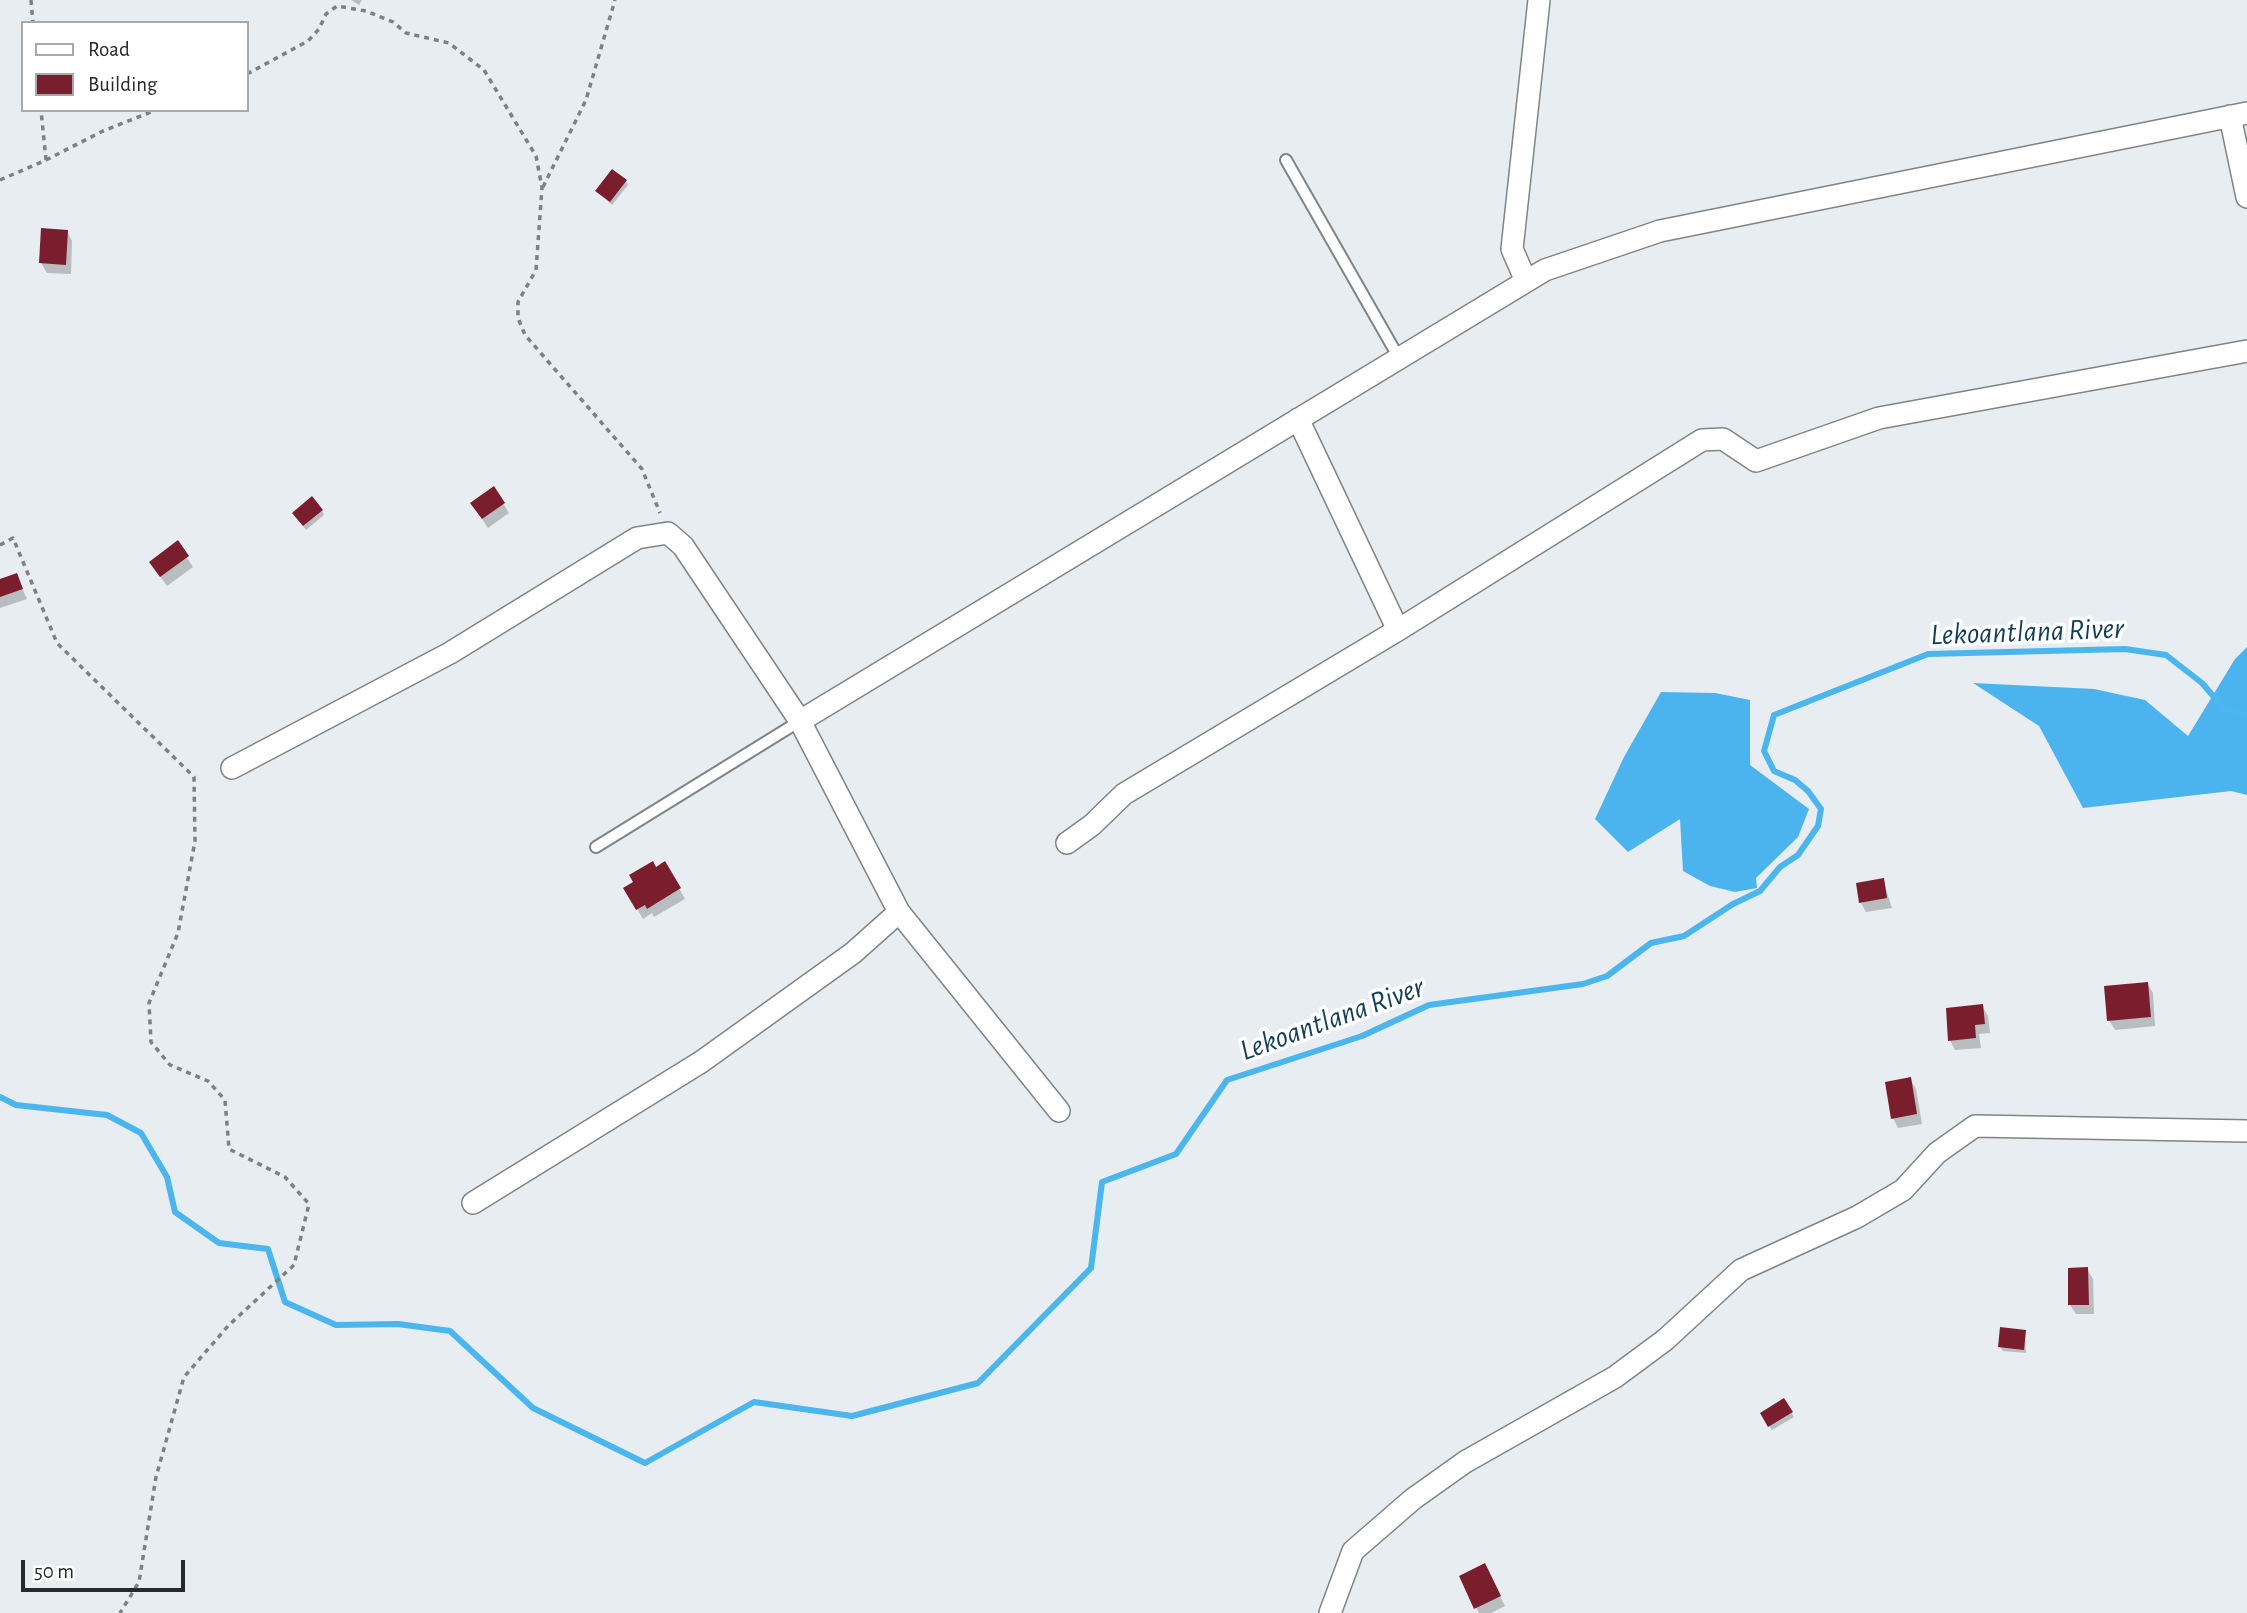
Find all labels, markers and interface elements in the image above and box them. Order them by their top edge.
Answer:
legend [21,21,248,112]
text: Road [88,39,130,60]
text: Building [88,74,157,95]
water label: Lekoantlana River [1930,611,2124,653]
water label: Lekoantlana River [1235,969,1429,1069]
scale bar [24,1546,189,1590]
text: 50 m [34,1561,74,1582]

